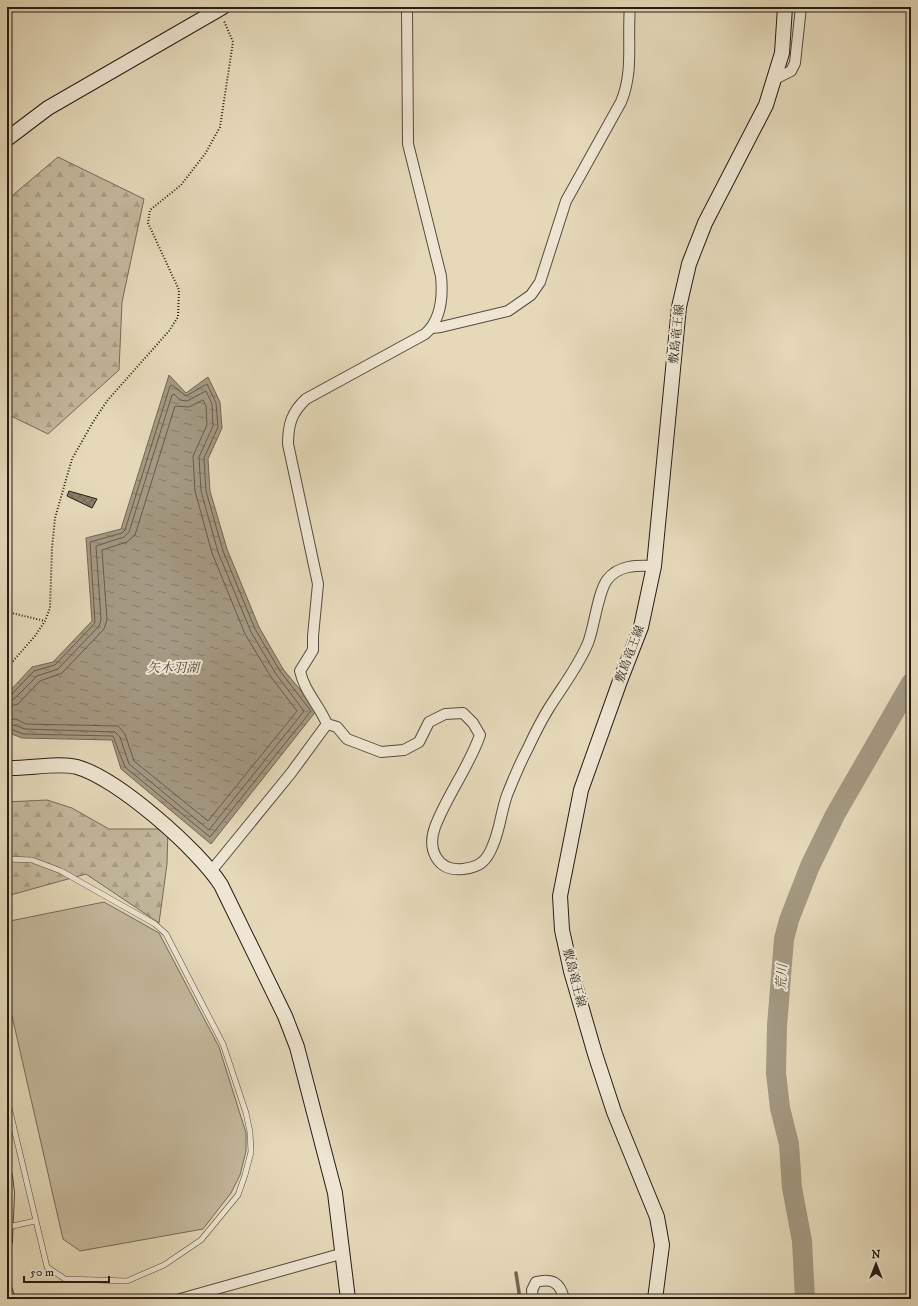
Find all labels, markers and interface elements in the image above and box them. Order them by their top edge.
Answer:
street label: 敷島竜王線 [666,303,688,365]
street label: 敷島竜王線 [612,623,648,685]
water label: 矢木羽湖 [147,660,201,676]
street label: 敷島竜王線 [559,947,589,1009]
water label: 荒川 [773,962,791,990]
north arrow [856,1244,896,1284]
text: N [871,1248,881,1262]
scale bar [24,1258,109,1284]
text: 50 m [30,1265,54,1280]

